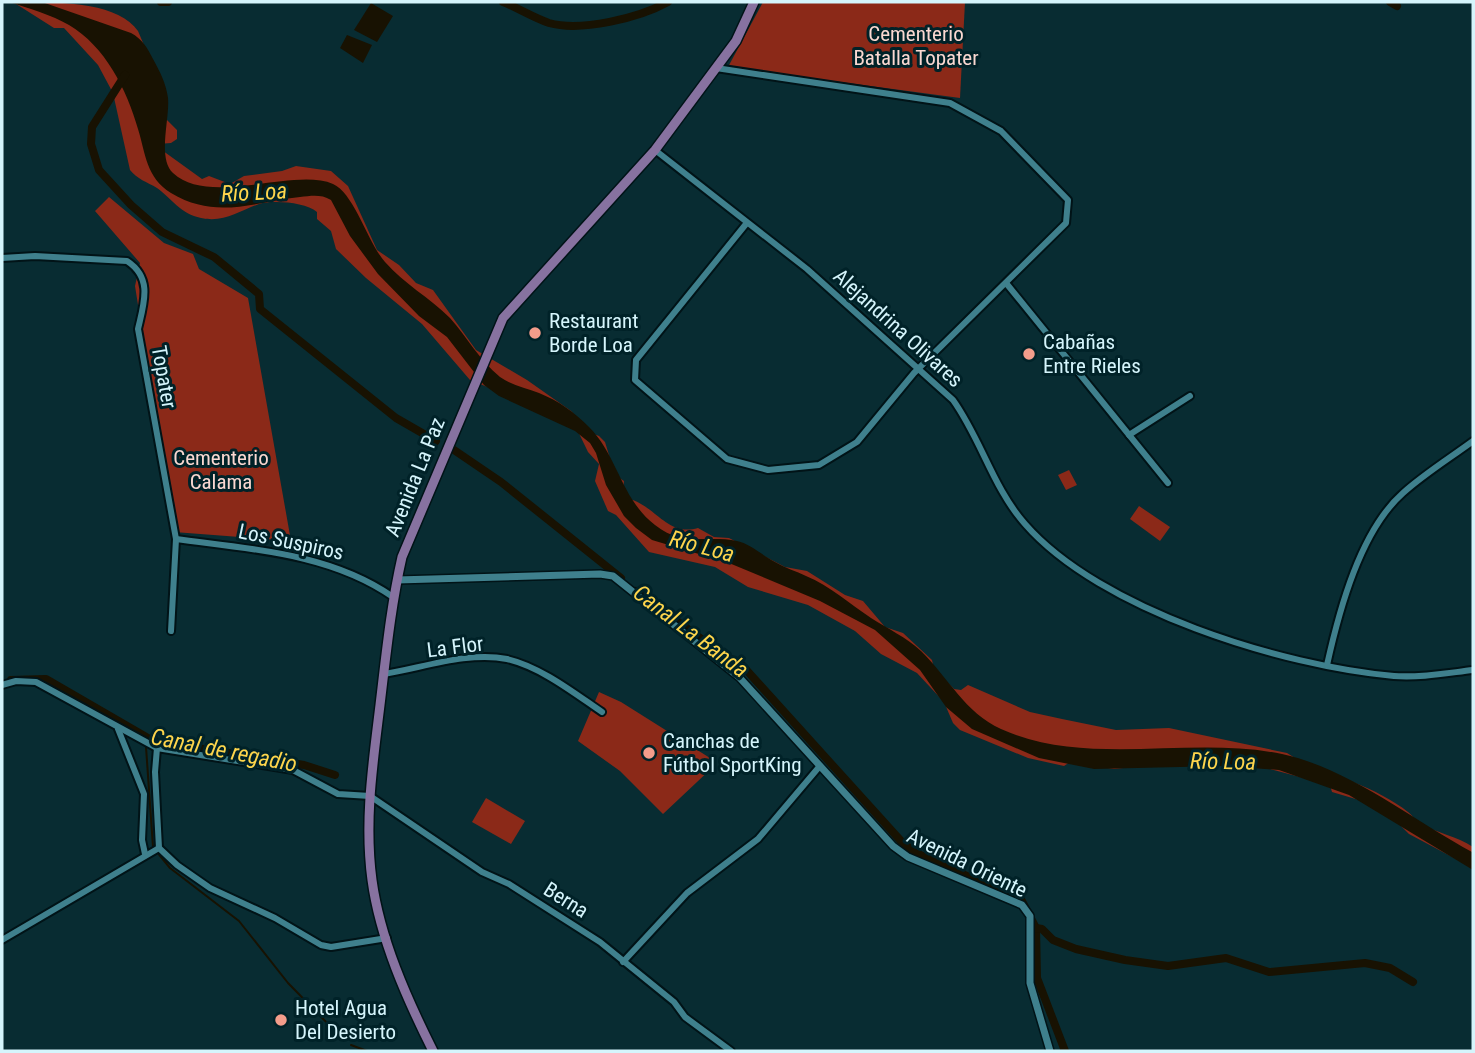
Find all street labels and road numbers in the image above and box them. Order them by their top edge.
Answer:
street label: Alejandrina Olivares [829,264,967,392]
street label: Topater [147,344,181,410]
street label: Avenida La Paz [380,414,450,540]
street label: Los Suspiros [236,519,346,565]
street label: La Flor [425,632,485,662]
street label: Avenida Oriente [903,824,1031,902]
street label: Berna [539,877,593,923]

